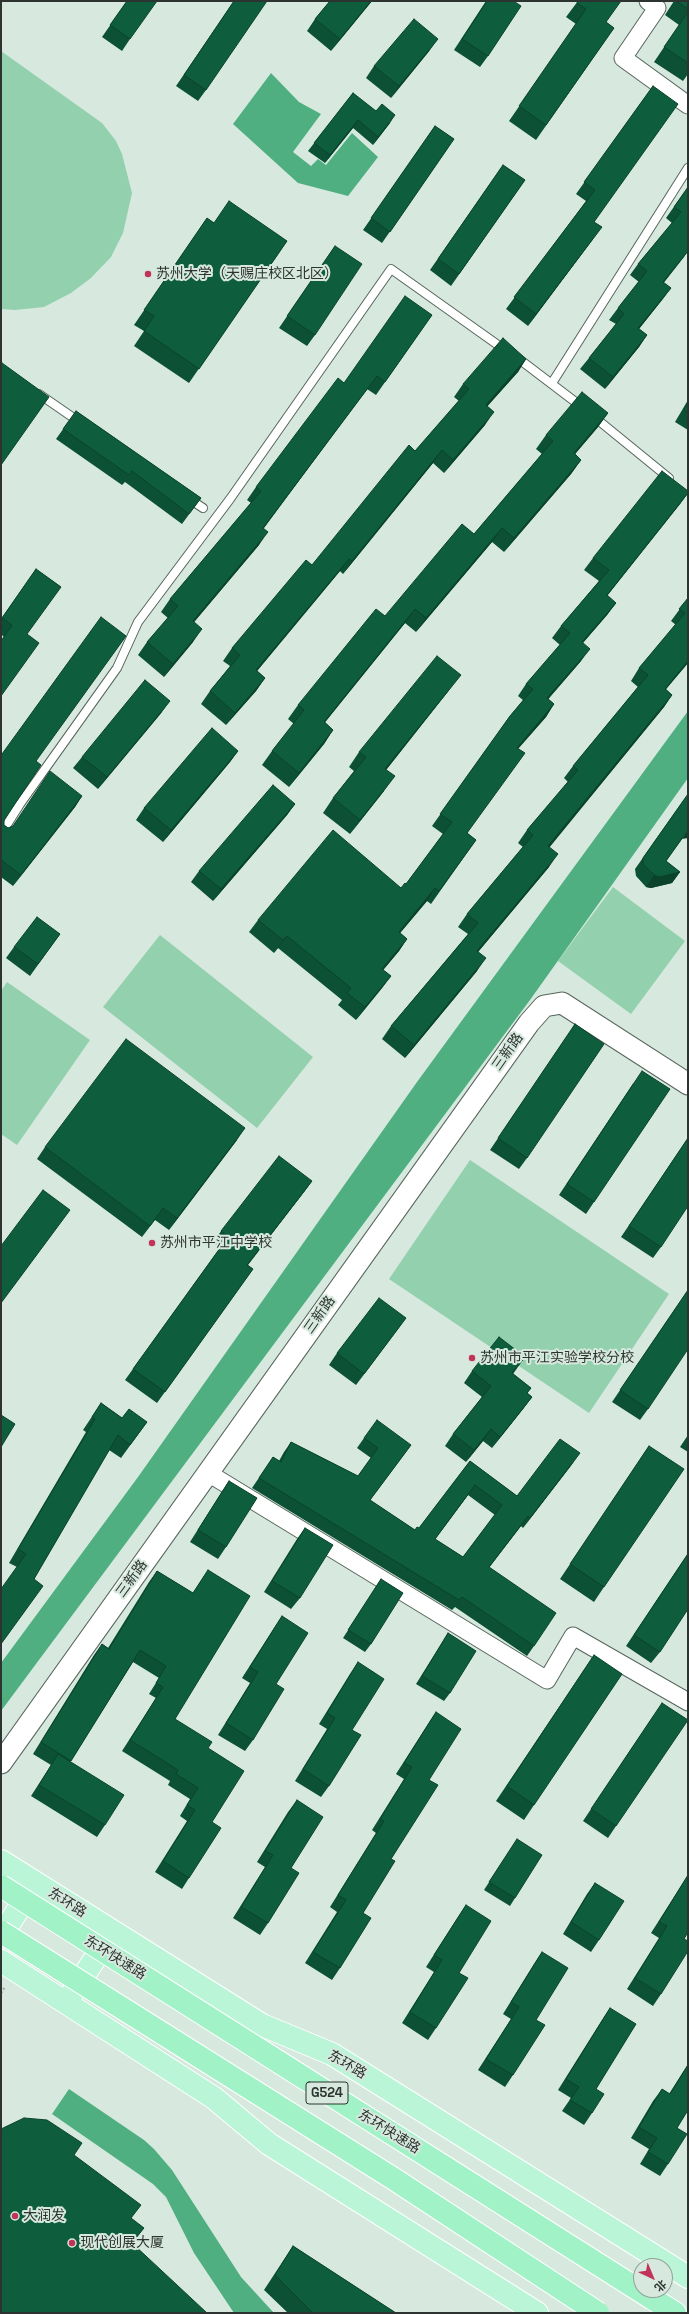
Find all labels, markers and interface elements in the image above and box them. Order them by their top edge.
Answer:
place label: 苏州大学（天赐庄校区北区） [156,266,338,282]
marker: 苏州大学（天赐庄校区北区） [143,269,153,279]
street label: 三新路 [489,1030,527,1074]
place label: 苏州市平江中学校 [160,1235,272,1251]
marker: 苏州市平江中学校 [147,1238,157,1248]
street label: 三新路 [301,1293,339,1337]
place label: 苏州市平江实验学校分校 [480,1350,634,1366]
marker: 苏州市平江实验学校分校 [467,1353,477,1363]
street label: 三新路 [113,1557,151,1601]
street label: 东环路 [45,1885,89,1921]
street label: 东环快速路 [81,1932,149,1984]
street label: 东环路 [325,2047,369,2083]
road number: G524 [306,2082,348,2104]
street label: 东环快速路 [355,2106,423,2158]
place label: 大润发 [23,2208,65,2224]
marker: 大润发 [10,2211,20,2221]
place label: 现代创展大厦 [80,2235,164,2251]
marker: 现代创展大厦 [67,2238,77,2248]
north arrow [633,2258,673,2298]
text: 北 [652,2277,669,2295]

